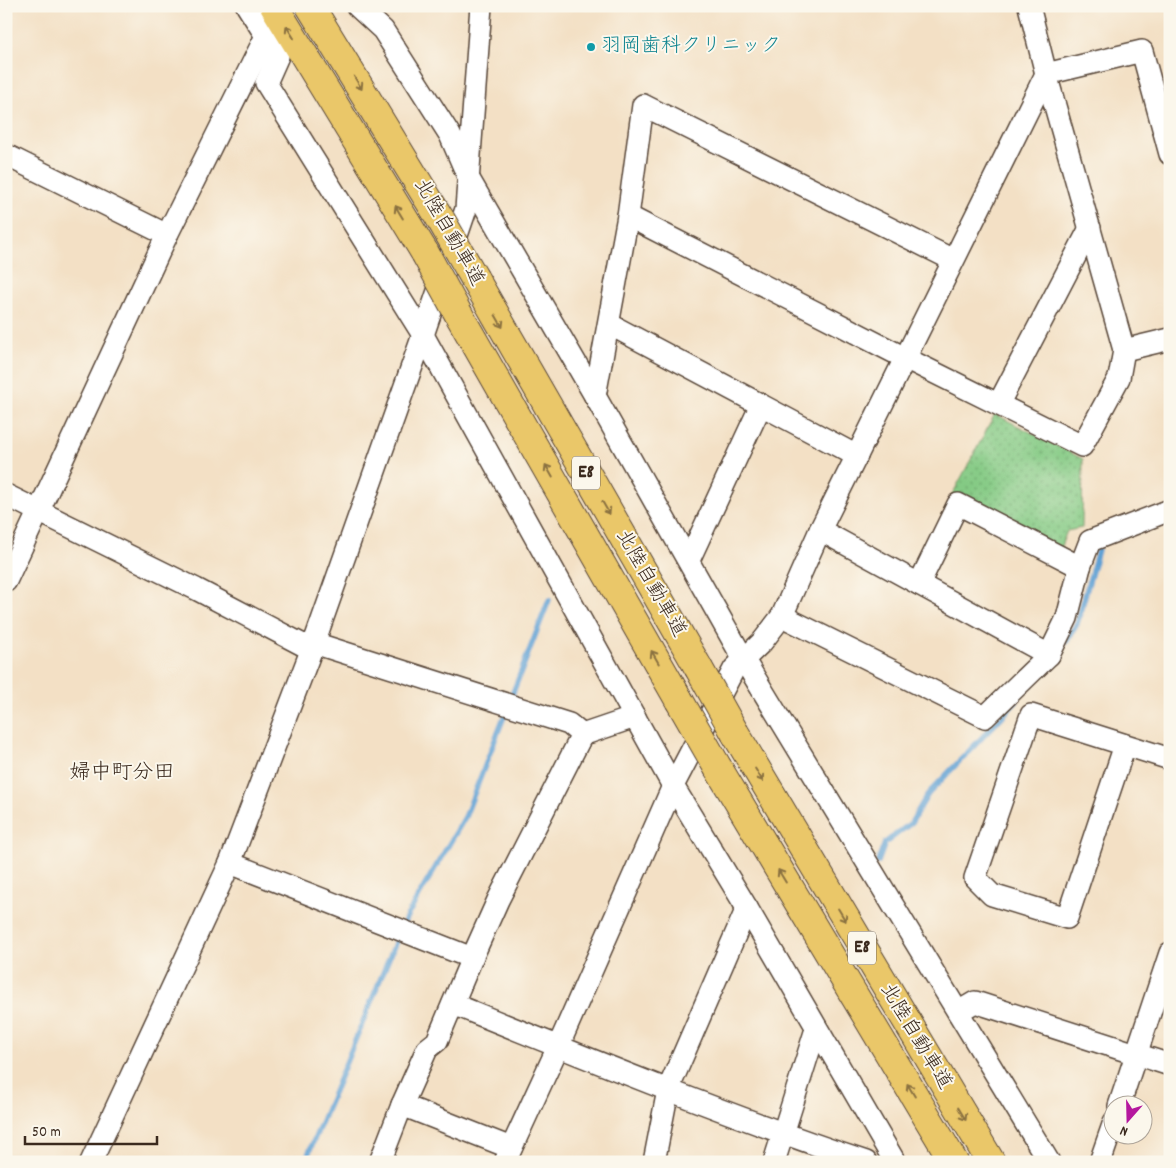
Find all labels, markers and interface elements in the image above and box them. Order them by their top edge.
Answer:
one-way arrow [285,25,295,39]
place label: 羽岡歯科クリニック [601,33,781,61]
marker: 羽岡歯科クリニック [585,41,597,53]
one-way arrow [352,76,363,90]
street label: 北陸自動車道 [406,174,490,292]
one-way arrow [394,205,404,219]
one-way arrow [494,314,504,329]
road number: E8 [572,456,600,489]
one-way arrow [543,464,553,478]
one-way arrow [601,500,611,515]
street label: 北陸自動車道 [608,525,692,643]
one-way arrow [650,651,660,665]
district label: 婦中町分田 [70,759,175,789]
one-way arrow [755,767,765,781]
one-way arrow [777,869,787,883]
one-way arrow [838,907,848,921]
road number: E8 [848,931,876,964]
street label: 北陸自動車道 [872,978,958,1096]
one-way arrow [905,1084,915,1098]
north arrow [1104,1096,1154,1146]
one-way arrow [957,1107,967,1121]
scale bar [25,1113,158,1145]
text: N [1117,1120,1131,1141]
text: 50 m [32,1122,61,1144]

